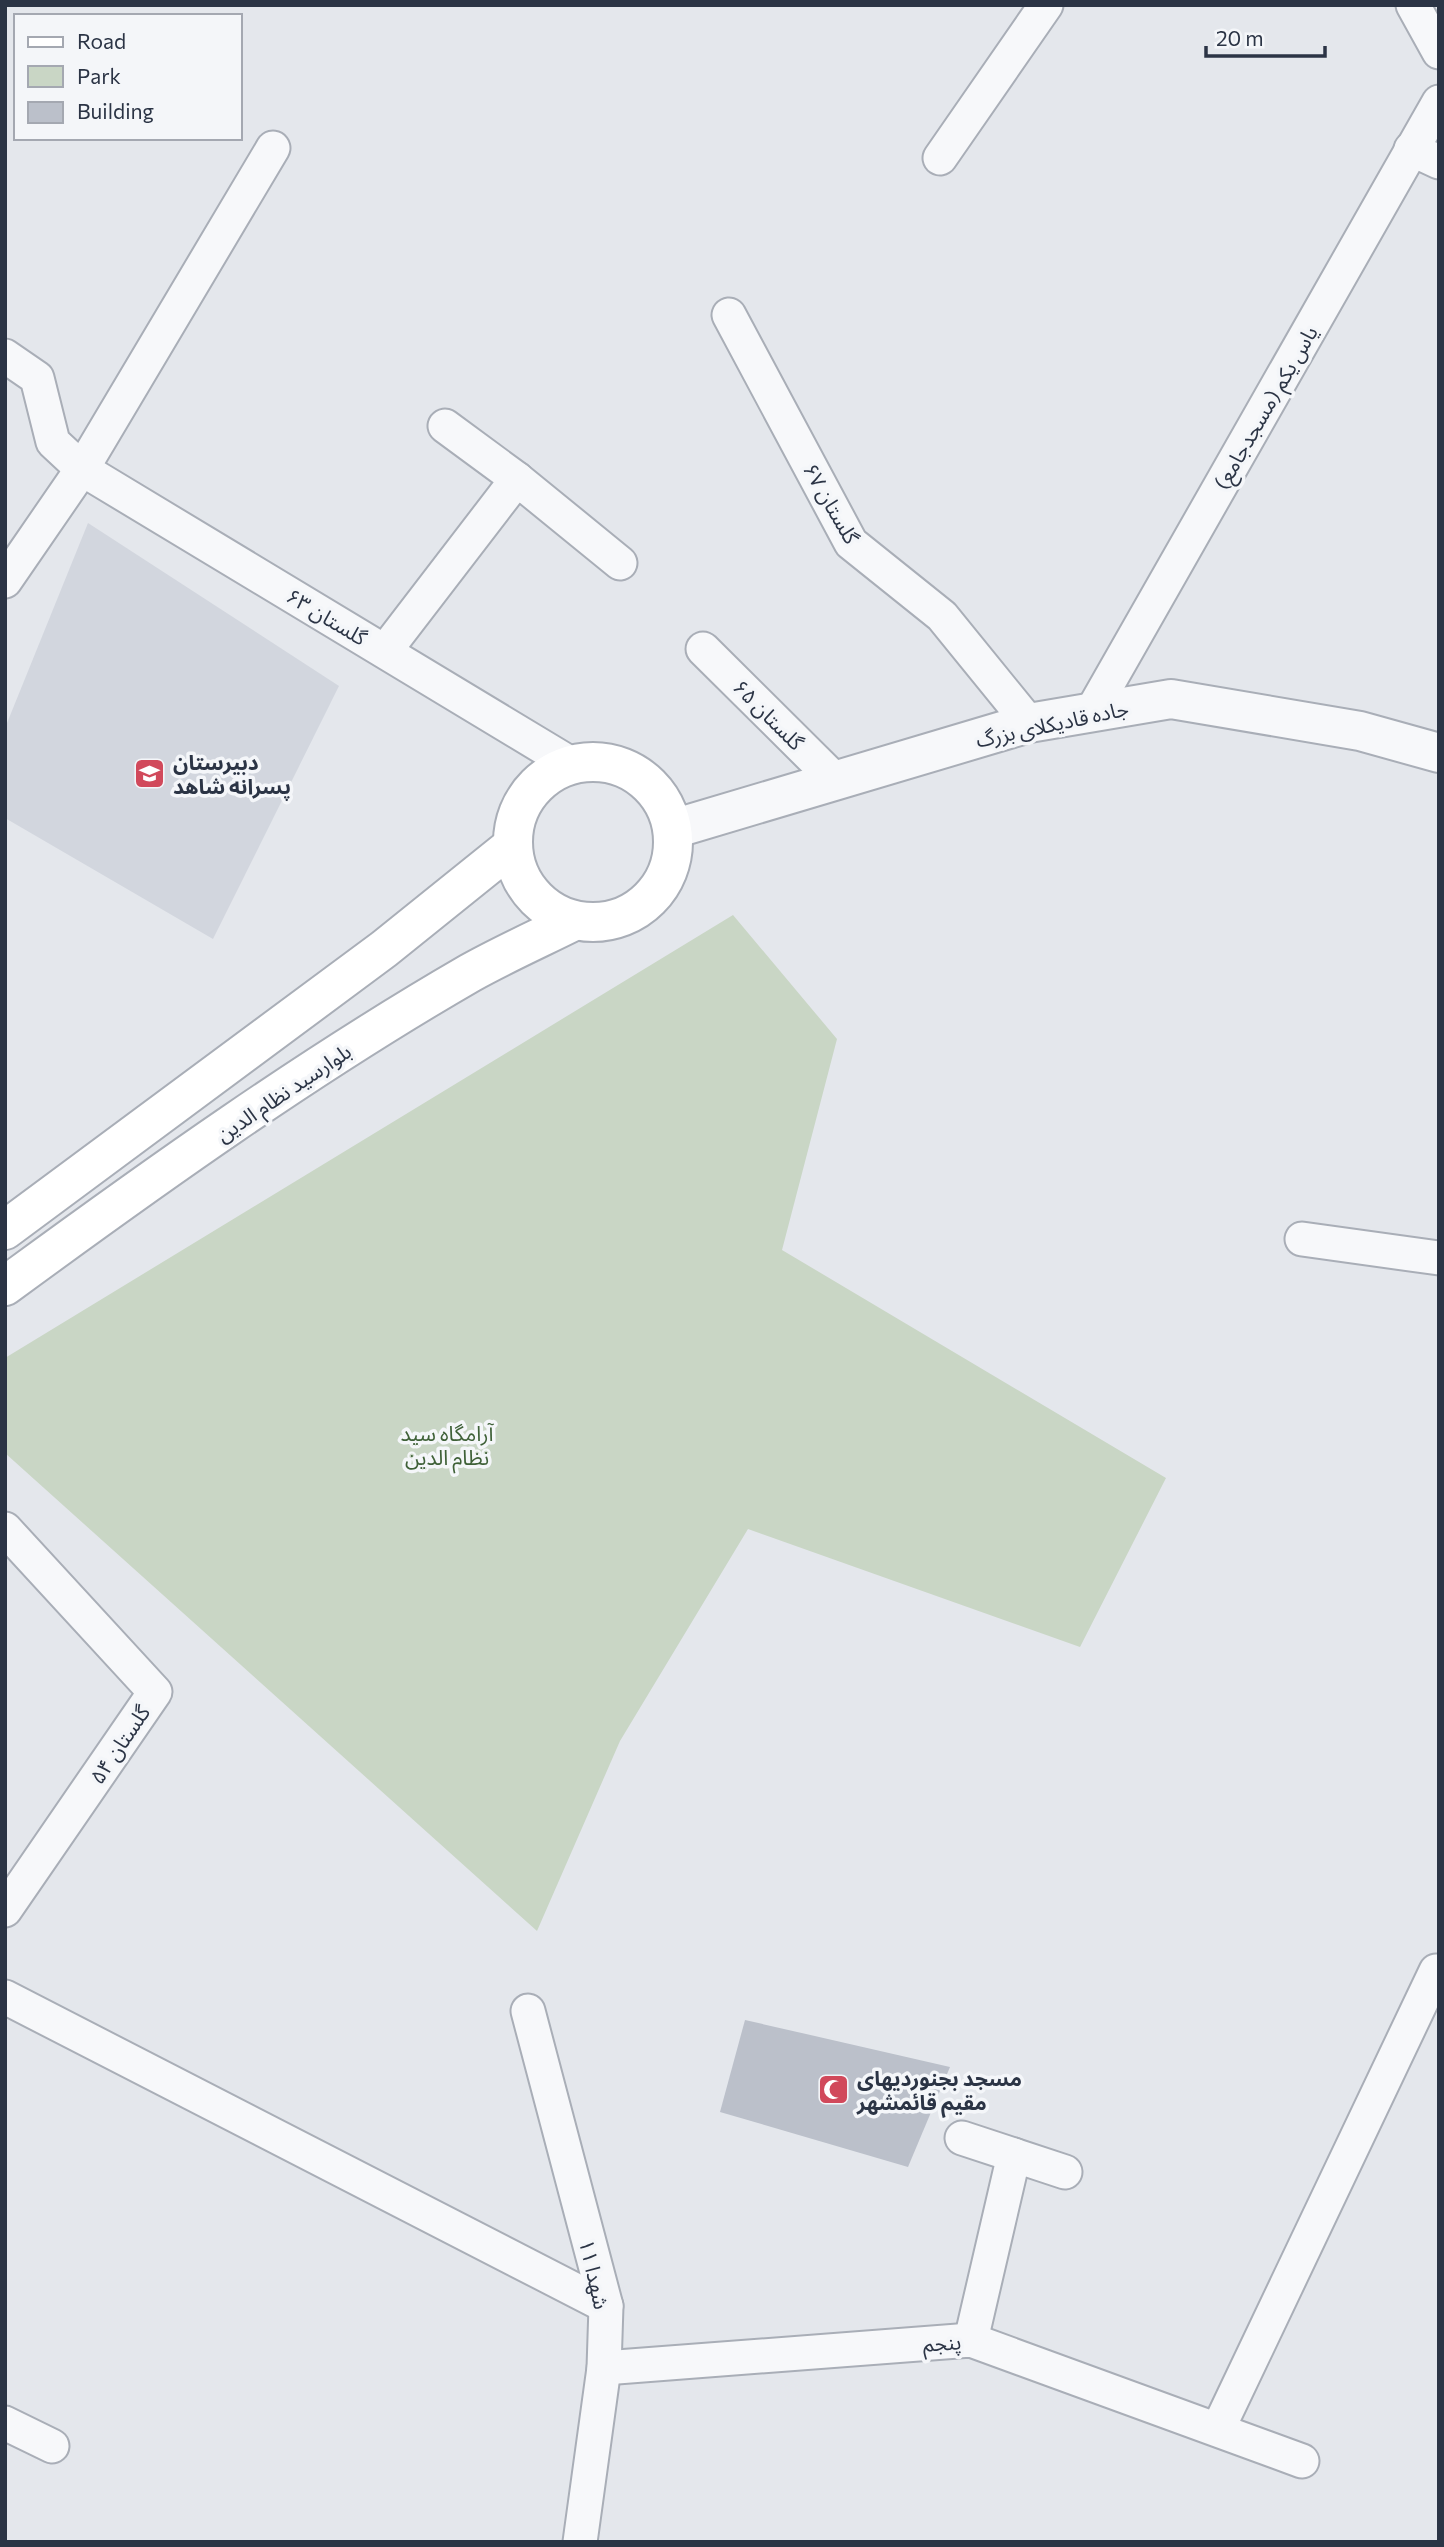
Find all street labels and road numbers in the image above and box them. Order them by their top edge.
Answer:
street label: یاس یکم (مسجدجامع) [1208,321,1325,495]
street label: گلستان ۶۷ [798,458,865,549]
street label: گلستان ۶۳ [282,582,372,651]
street label: گلستان ۶۵ [728,674,810,755]
street label: جاده قادیکلای بزرگ [973,695,1131,752]
street label: بلوارسید نظام الدین [211,1038,358,1151]
street label: گلستان ۵۴ [84,1700,155,1789]
street label: شهدا ۱۱ [574,2236,615,2312]
street label: پنجم [922,2328,962,2360]

